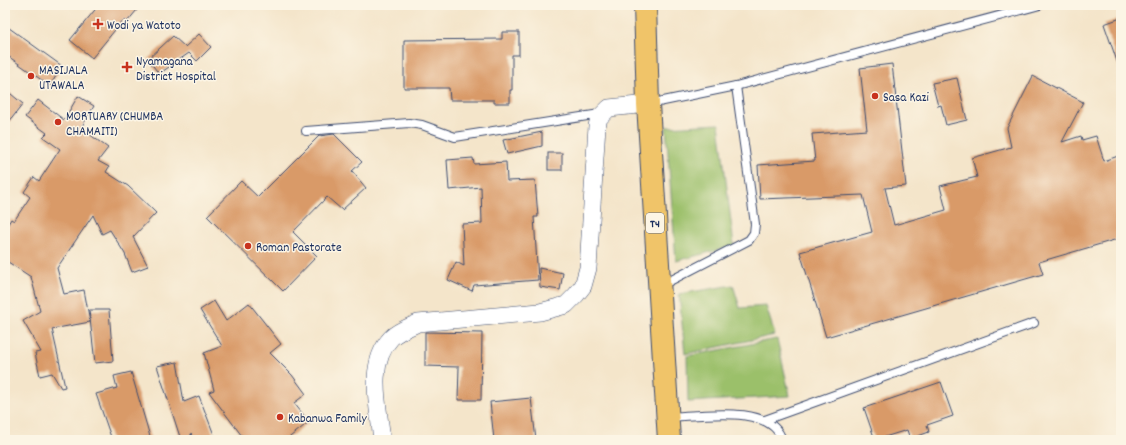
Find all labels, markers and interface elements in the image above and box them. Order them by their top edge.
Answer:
place label: Wodi ya Watoto [107,17,181,36]
marker: Wodi ya Watoto [92,18,104,30]
place label: Nyamagana District Hospital [136,53,216,87]
marker: Nyamagana District Hospital [121,61,133,73]
place label: MASIJALA UTAWALA [39,62,88,96]
marker: MASIJALA UTAWALA [26,71,36,81]
place label: Sasa Kazi [883,89,929,108]
marker: Sasa Kazi [870,91,880,101]
place label: MORTUARY (CHUMBA CHAMAITI) [66,108,163,142]
marker: MORTUARY (CHUMBA CHAMAITI) [53,117,63,127]
road number: T4 [646,213,664,233]
place label: Roman Pastorate [256,239,342,258]
marker: Roman Pastorate [243,241,253,251]
place label: Kabanwa Family [288,410,368,429]
marker: Kabanwa Family [275,412,285,422]

